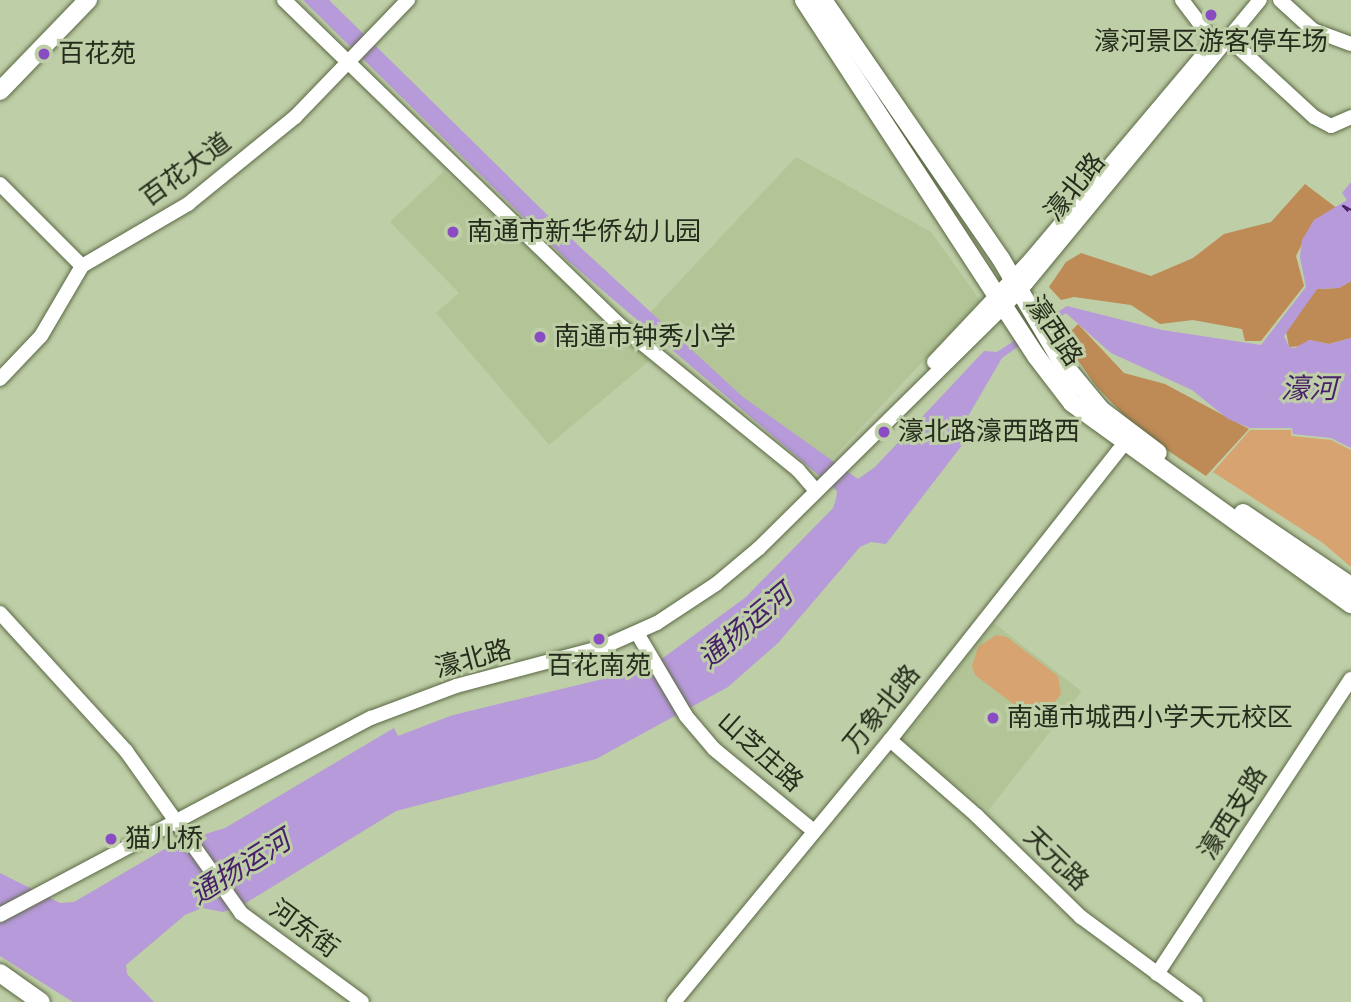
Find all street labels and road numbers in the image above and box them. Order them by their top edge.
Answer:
street label: 百花大道 [135,127,237,213]
street label: 濠北路 [1038,147,1112,227]
street label: 濠西路 [1019,290,1089,372]
street label: 濠北路 [431,634,515,684]
street label: 万象北路 [837,659,927,759]
street label: 山芝庄路 [711,706,809,798]
street label: 濠西支路 [1192,761,1274,865]
street label: 天元路 [1017,821,1095,897]
street label: 河东街 [263,893,345,965]

